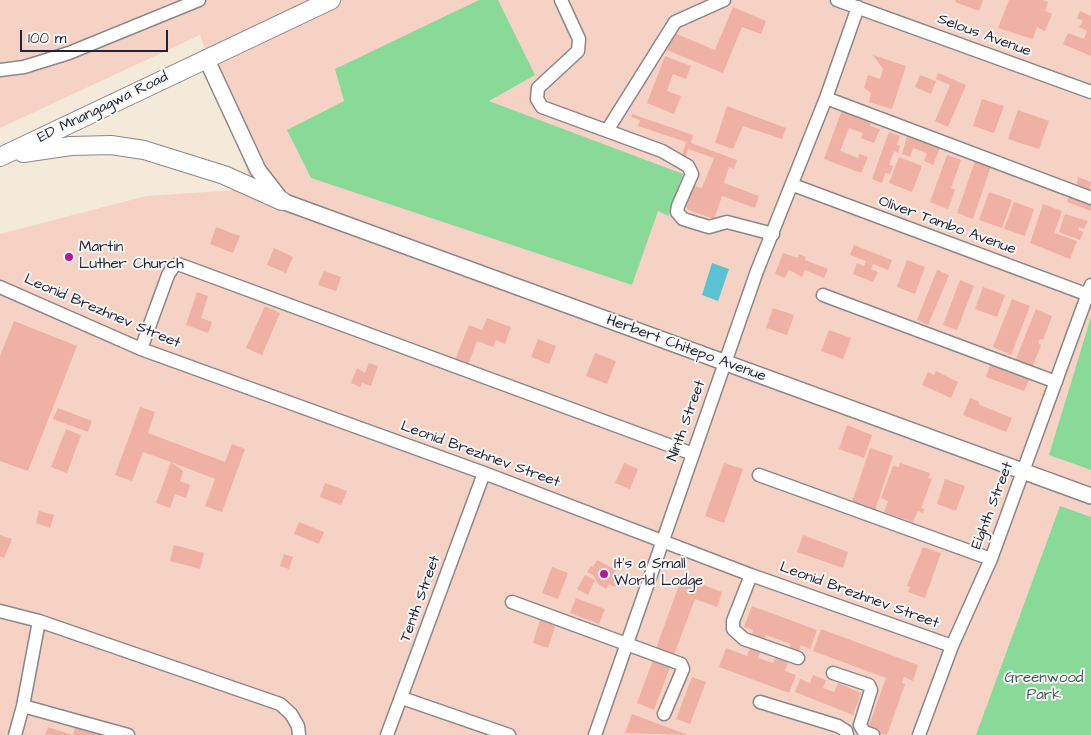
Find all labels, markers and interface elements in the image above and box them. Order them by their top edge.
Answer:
street label: Selous Avenue [935,11,1033,61]
scale bar [22,20,170,52]
text: 100 m [28,28,67,49]
street label: ED Mnangagwa Road [35,69,171,147]
street label: Oliver Tambo Avenue [876,193,1018,259]
place label: Martin Luther Church [79,239,184,274]
marker: Martin Luther Church [63,251,75,263]
street label: Leonid Brezhnev Street [21,271,183,353]
street label: Herbert Chitepo Avenue [604,312,768,386]
street label: Ninth Street [664,378,710,464]
street label: Leonid Brezhnev Street [398,418,562,492]
street label: Eighth Street [968,460,1018,552]
street label: Tenth Street [397,553,445,645]
place label: It's a Small World Lodge [614,556,703,591]
street label: Leonid Brezhnev Street [777,559,941,633]
marker: It's a Small World Lodge [598,568,610,580]
park label: Greenwood Park [1004,670,1084,705]

